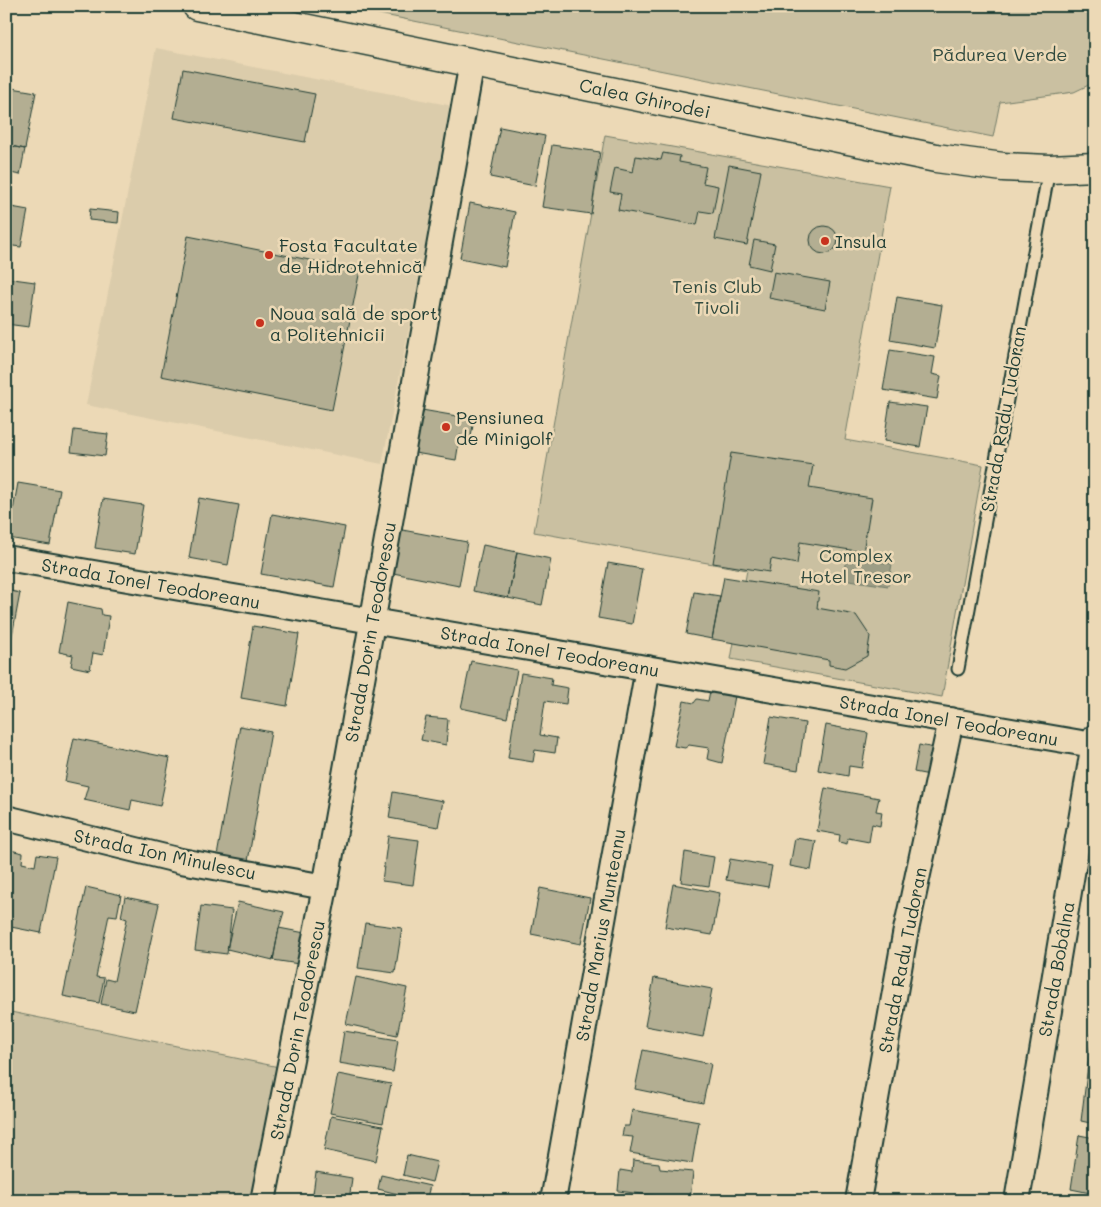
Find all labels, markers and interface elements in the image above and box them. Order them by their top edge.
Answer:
park label: Pădurea Verde [933,42,1067,66]
street label: Calea Ghirodei [577,72,713,124]
place label: Insula [835,229,887,253]
place label: Fosta Facultate de Hidrotehnică [279,233,423,278]
marker: Insula [819,235,831,247]
marker: Fosta Facultate de Hidrotehnică [263,249,275,261]
park label: Tenis Club Tivoli [672,274,762,319]
place label: Noua sală de sport a Politehnicii [270,301,438,346]
marker: Noua sală de sport a Politehnicii [254,317,266,329]
street label: Strada Radu Tudoran [975,324,1031,514]
place label: Pensiunea de Minigolf [456,405,553,450]
marker: Pensiunea de Minigolf [440,421,452,433]
street label: Strada Dorin Teodorescu [339,520,401,744]
park label: Complex Hotel Tresor [800,543,912,588]
street label: Strada Ionel Teodoreanu [40,552,262,614]
street label: Strada Ionel Teodoreanu [439,620,661,682]
street label: Strada Ionel Teodoreanu [838,689,1060,751]
street label: Strada Ion Minulescu [72,823,258,885]
street label: Strada Marius Munteanu [569,827,631,1043]
street label: Strada Radu Tudoran [872,865,932,1055]
street label: Strada Bobâlna [1032,899,1080,1039]
street label: Strada Dorin Teodorescu [264,918,330,1142]

